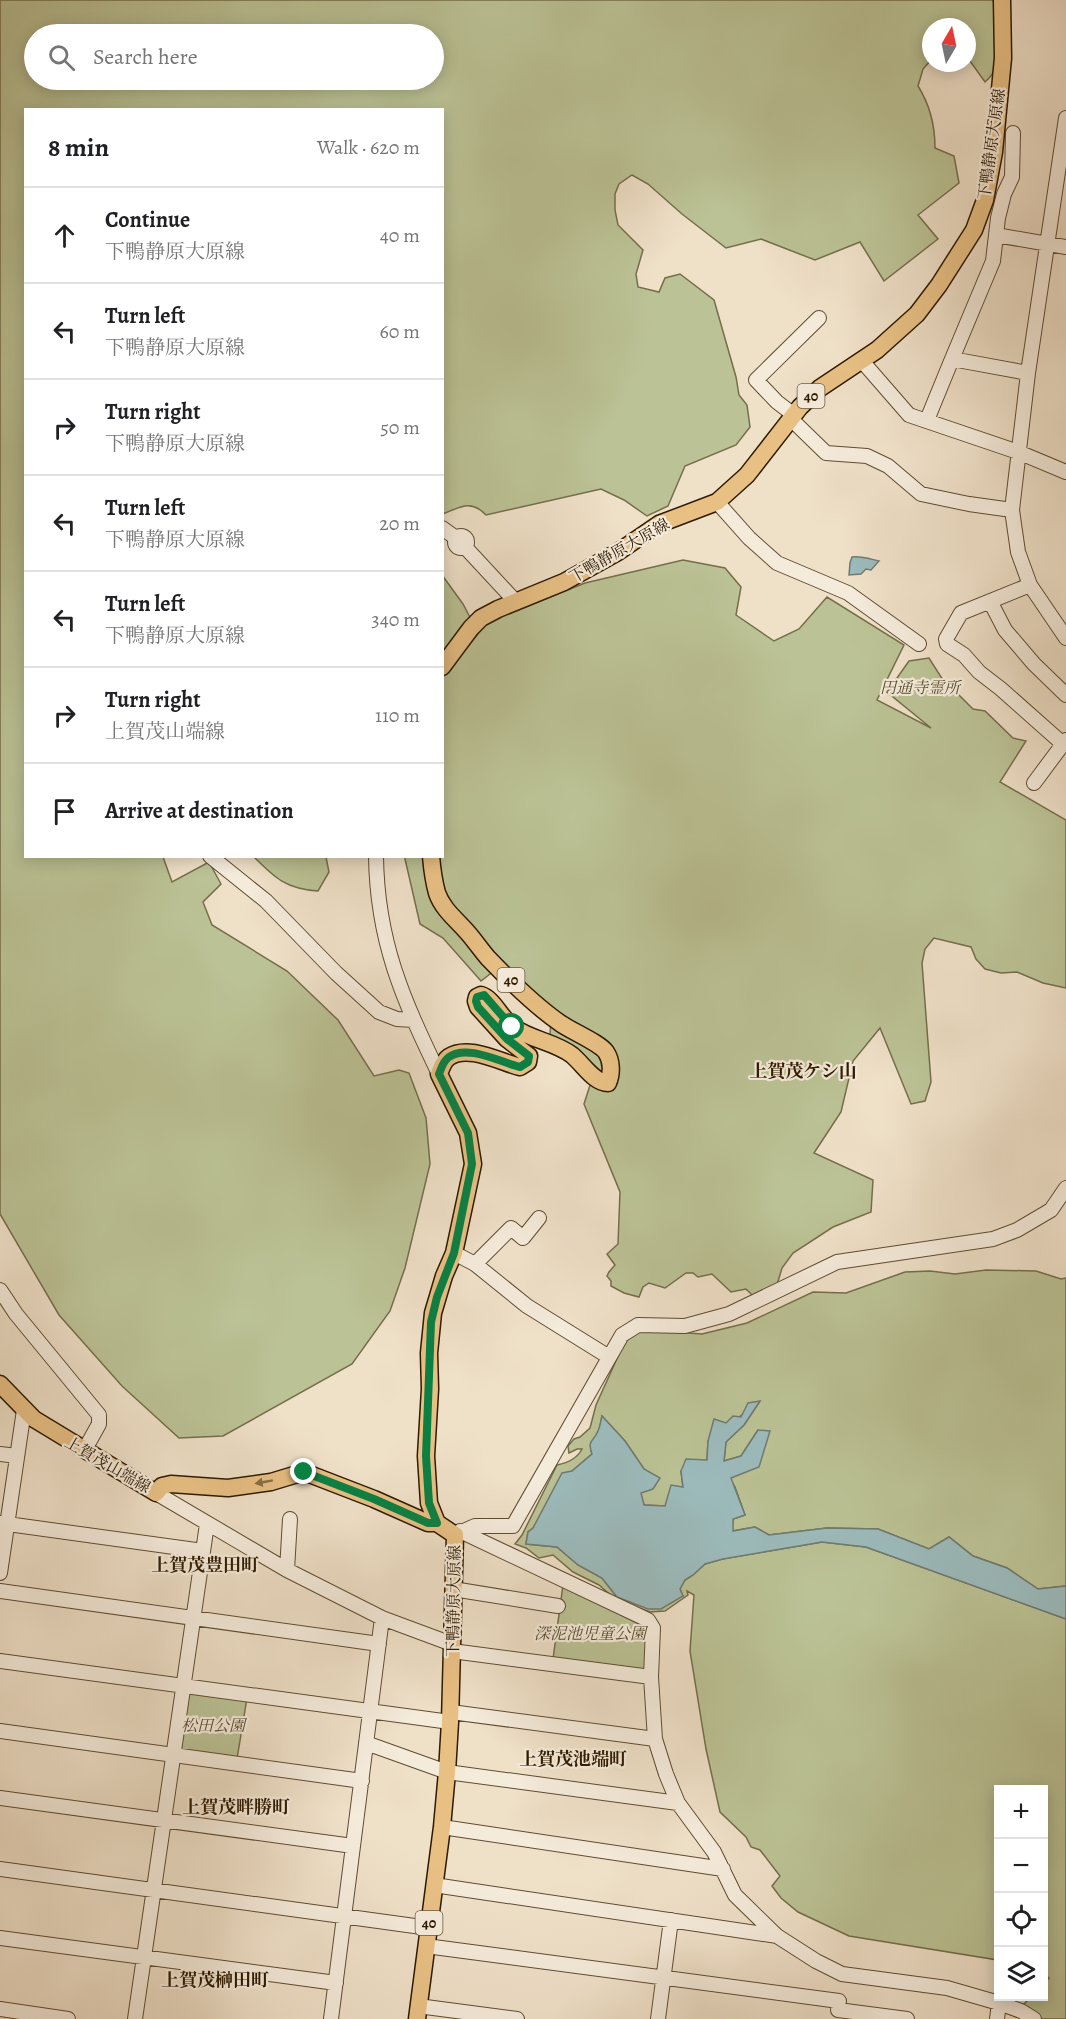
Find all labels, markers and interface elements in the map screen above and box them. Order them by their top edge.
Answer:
north arrow [922,18,976,72]
search box [24,24,444,90]
icon: search [45,41,78,74]
text: Search here [93,42,198,72]
street label: 下鴨静原大原線 [973,87,1011,201]
text: 8 min [48,130,109,165]
text: Walk · 620 m [317,134,420,161]
text: Continue [105,205,190,235]
icon: ahead [48,219,81,252]
text: 40 m [380,222,420,249]
text: 下鴨静原大原線 [105,238,245,265]
text: Turn left [105,301,185,331]
icon: left [48,315,81,348]
text: 60 m [380,318,420,345]
text: 下鴨静原大原線 [105,334,245,361]
road number: 40 [798,384,824,408]
text: Turn right [105,397,201,427]
icon: right [48,411,81,444]
text: 50 m [380,414,420,441]
text: 下鴨静原大原線 [105,430,245,457]
text: Turn left [105,493,185,523]
icon: left [48,507,81,540]
text: 20 m [379,510,420,537]
street label: 下鴨静原大原線 [565,513,674,588]
text: 下鴨静原大原線 [105,526,245,553]
text: Turn left [105,589,185,619]
icon: left [48,603,81,636]
text: 340 m [371,606,420,633]
text: 下鴨静原大原線 [105,622,245,649]
park label: 円通寺霊所 [880,677,963,699]
text: Turn right [105,685,201,715]
icon: right [48,699,81,732]
text: 110 m [375,702,420,729]
text: 上賀茂山端線 [105,718,225,745]
icon: arrive [48,795,81,828]
text: Arrive at destination [105,796,294,826]
road number: 40 [498,968,524,992]
route start [498,1013,524,1039]
district label: 上賀茂ケシ山 [749,1059,857,1083]
street label: 上賀茂山端線 [60,1431,155,1498]
route end [290,1458,316,1484]
one-way arrow [254,1478,273,1487]
street label: 下鴨静原大原線 [442,1545,466,1657]
district label: 上賀茂豊田町 [151,1553,259,1577]
park label: 深泥池児童公園 [534,1623,649,1645]
park label: 松田公園 [181,1715,248,1737]
district label: 上賀茂池端町 [519,1747,627,1771]
map controls [994,1785,1048,2001]
button: + [994,1785,1048,1839]
district label: 上賀茂畔勝町 [182,1795,290,1819]
button: − [994,1839,1048,1893]
button: locate [994,1893,1048,1947]
road number: 40 [416,1911,442,1935]
button: layers [994,1947,1048,2001]
district label: 上賀茂榊田町 [161,1968,269,1992]

